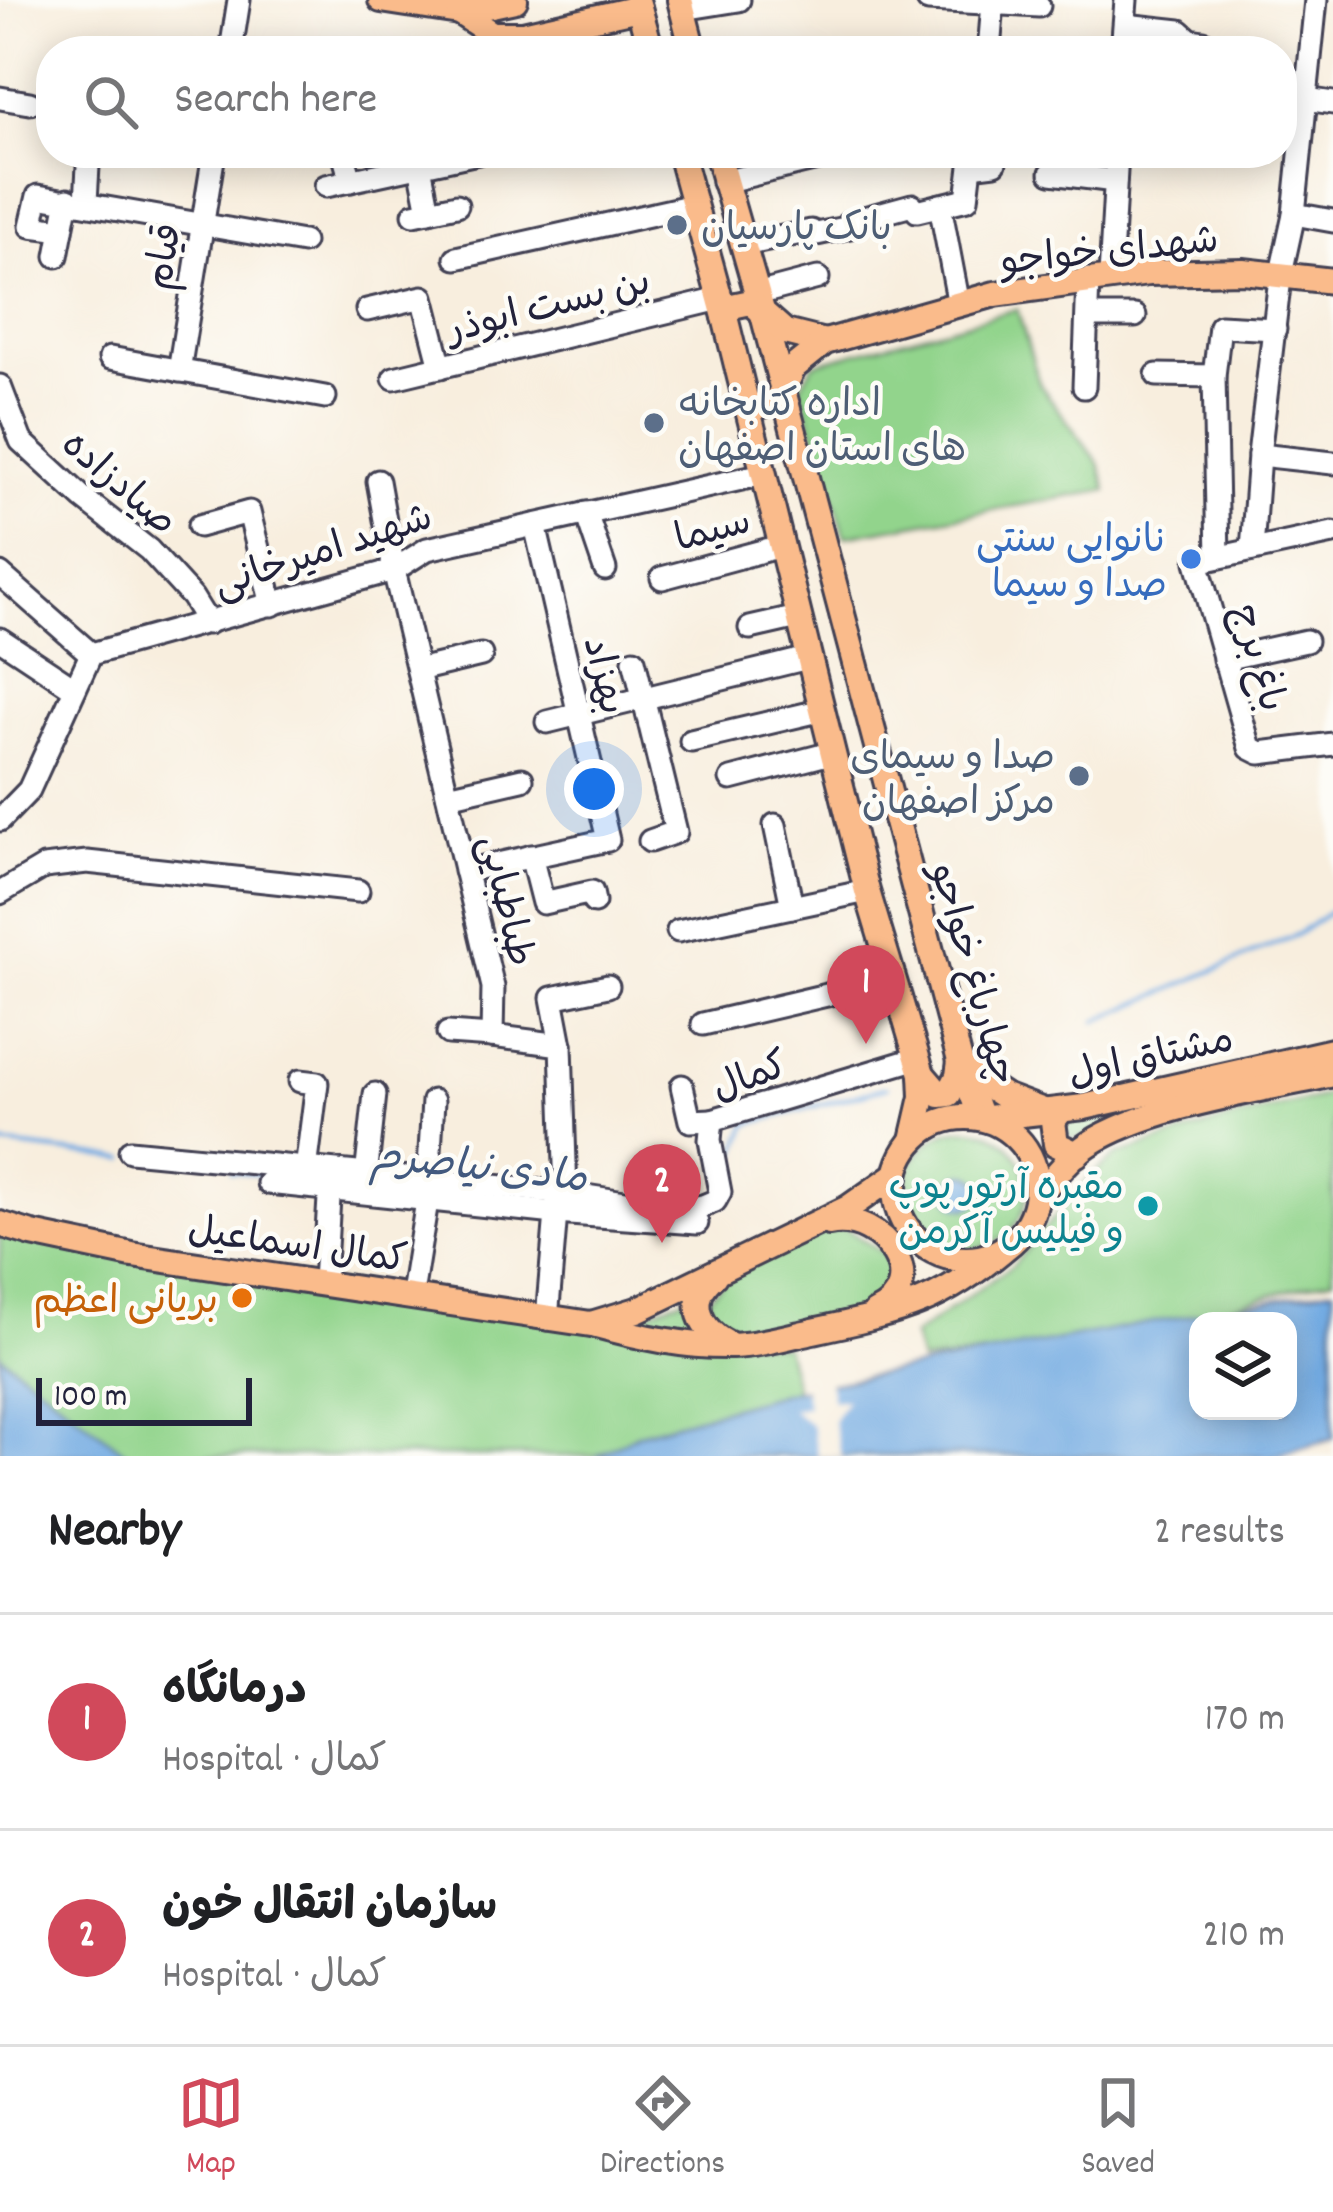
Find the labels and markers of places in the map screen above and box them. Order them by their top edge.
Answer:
place label: بانک پارسیان [701,204,892,259]
marker: بانک پارسیان [664,212,690,238]
place label: اداره کتابخانه های استان اصفهان [678,380,966,480]
marker: اداره کتابخانه های استان اصفهان [641,410,667,436]
place label: نانوایی سنتی صدا و سیما [976,516,1167,616]
marker: نانوایی سنتی صدا و سیما [1178,546,1204,572]
place label: صدا و سیمای مرکز اصفهان [850,733,1055,833]
marker: صدا و سیمای مرکز اصفهان [1066,763,1092,789]
pin: 1 [827,945,905,1044]
pin: 2 [623,1144,701,1243]
place label: مقبره آرتور پوپ و فیلیس آکرمن [889,1163,1124,1263]
marker: مقبره آرتور پوپ و فیلیس آکرمن [1135,1193,1161,1219]
place label: بریانی اعظم [33,1277,218,1332]
marker: بریانی اعظم [229,1285,255,1311]

